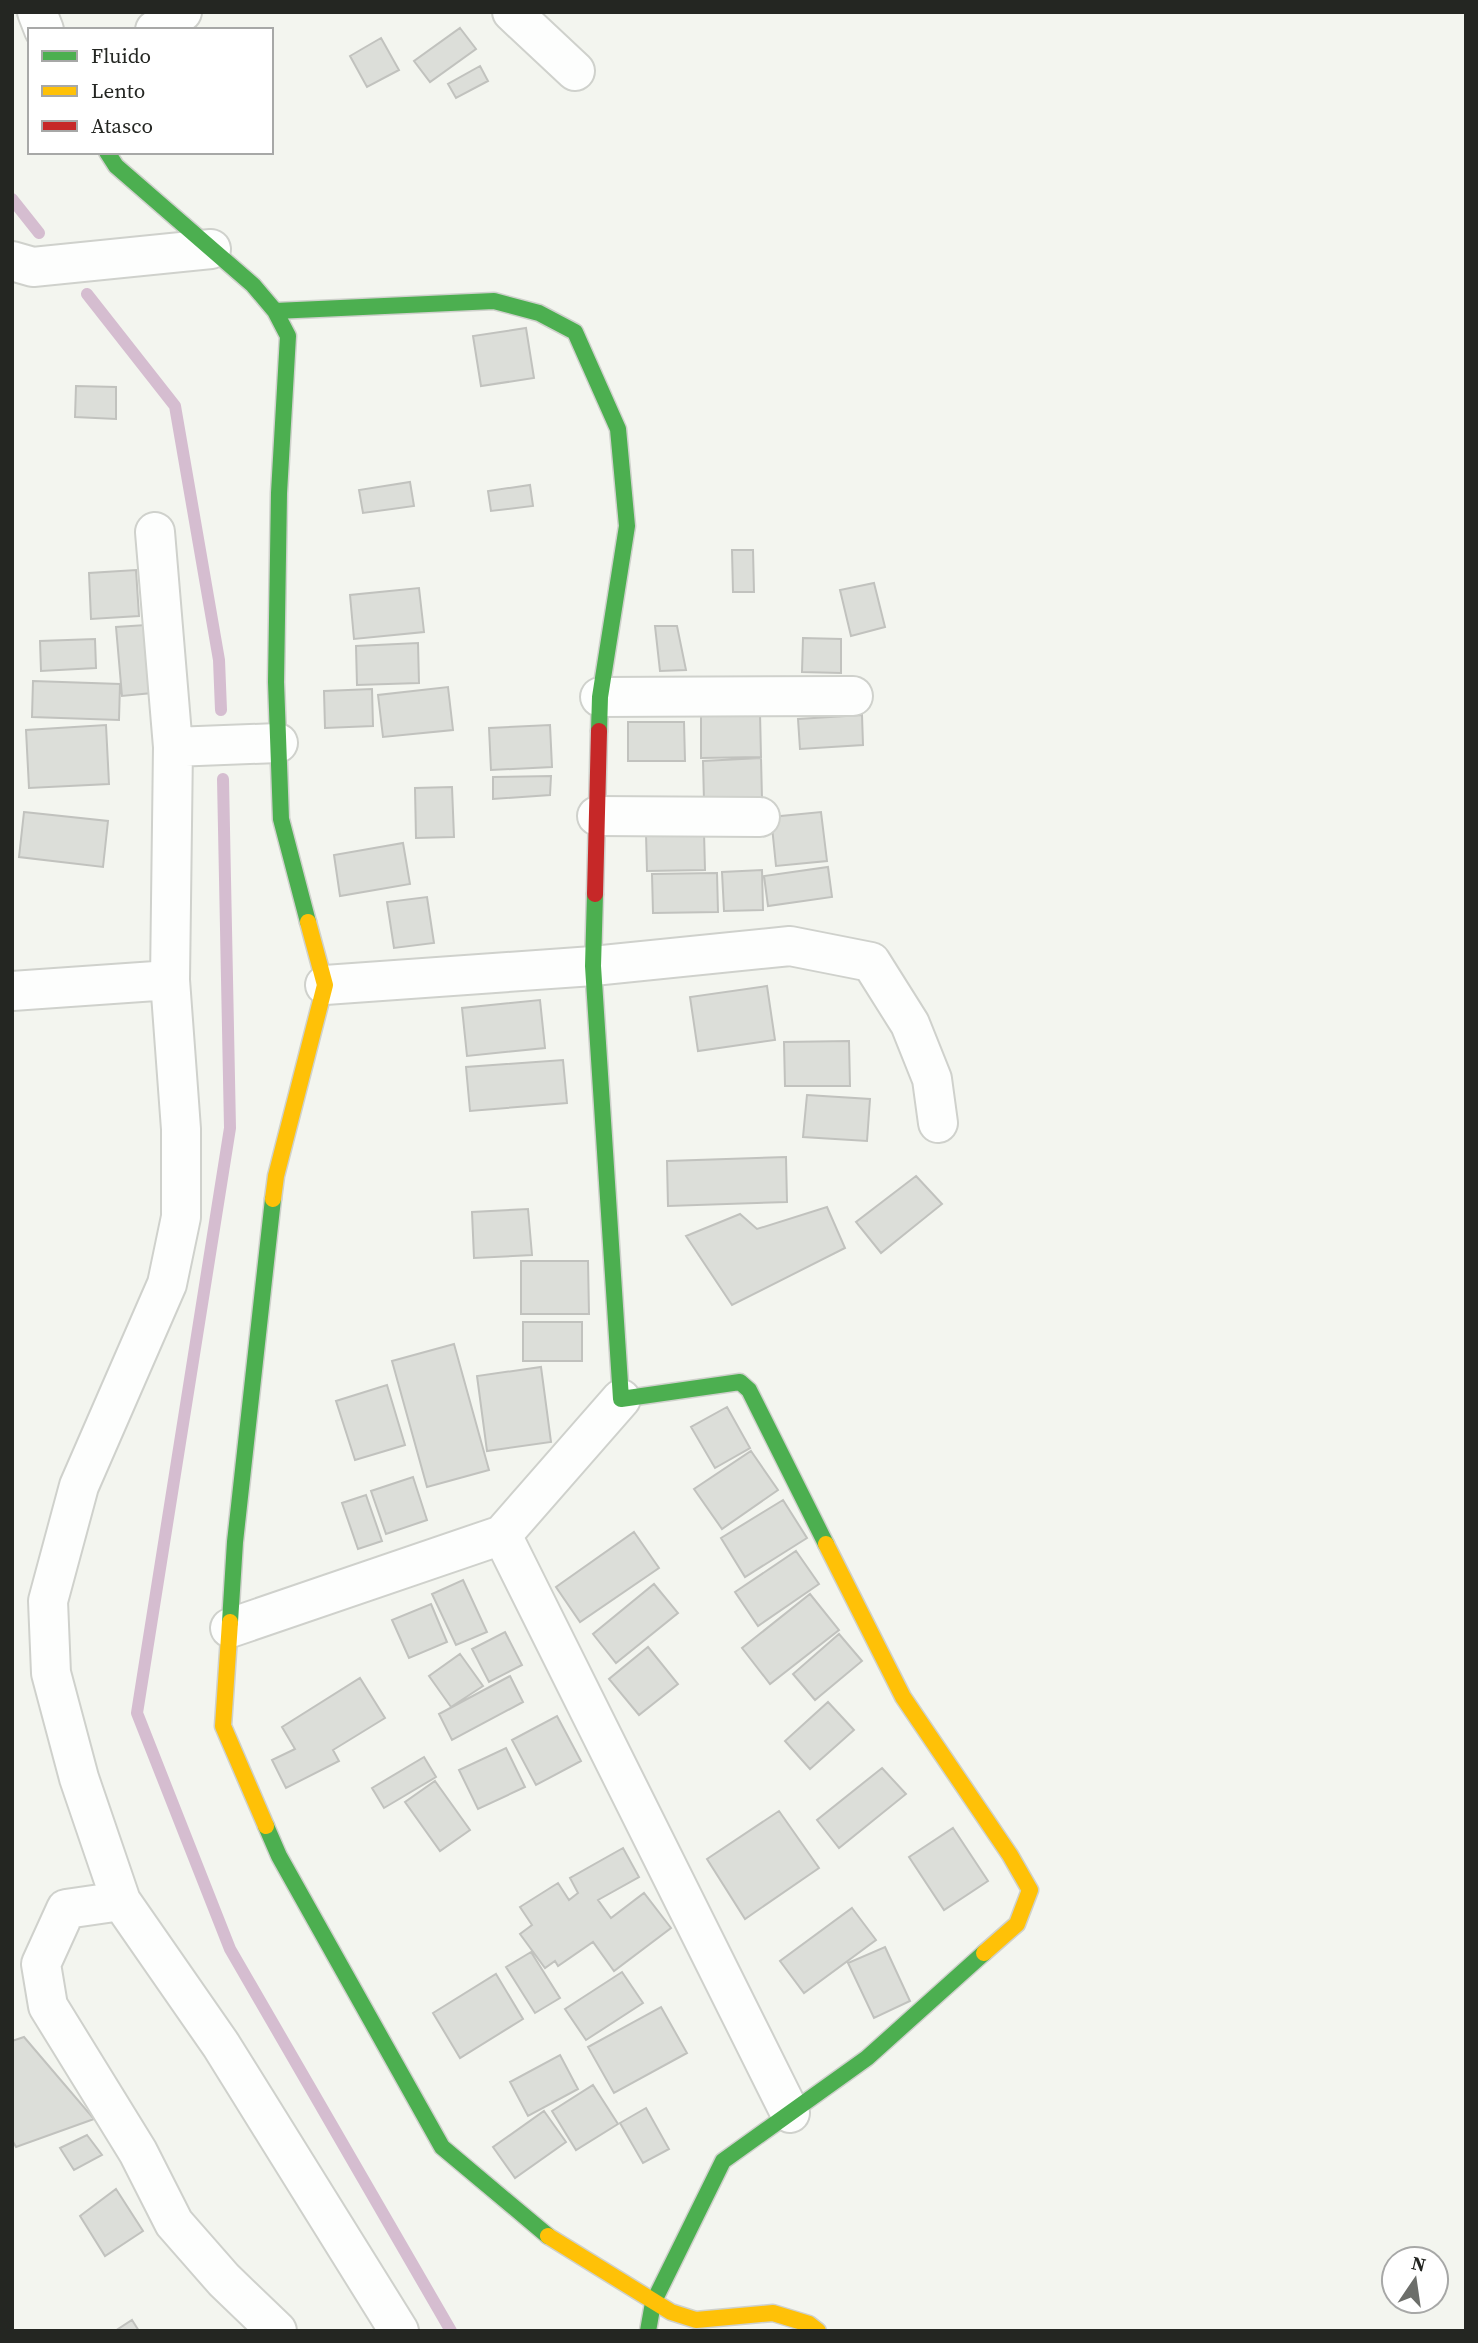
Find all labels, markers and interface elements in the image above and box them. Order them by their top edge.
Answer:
legend [28,28,273,154]
text: Fluido [91,41,151,70]
text: Lento [91,76,145,105]
text: Atasco [91,111,153,140]
north arrow [1380,2245,1450,2315]
text: N [1409,2249,1429,2278]

